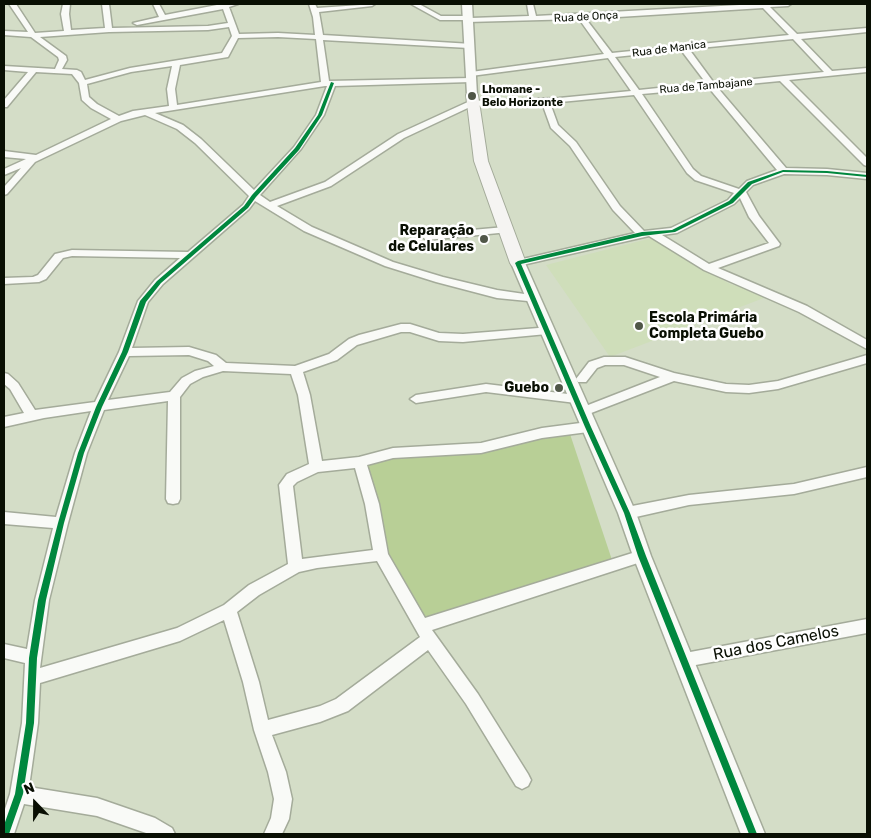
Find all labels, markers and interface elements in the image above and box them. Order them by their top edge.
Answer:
street label: Rua de Onça [554,9,618,25]
street label: Rua de Manica [631,38,707,60]
street label: Rua de Tambajane [659,75,753,97]
place label: Lhomane - Belo Horizonte [482,83,563,109]
marker: Lhomane - Belo Horizonte [466,90,478,102]
place label: Reparação de Celulares [388,223,474,256]
marker: Reparação de Celulares [478,233,490,245]
place label: Escola Primária Completa Guebo [649,310,764,342]
marker: Escola Primária Completa Guebo [633,320,645,332]
place label: Guebo [504,380,549,396]
marker: Guebo [553,382,565,394]
street label: Rua dos Camelos [712,621,840,665]
north arrow [10,778,60,828]
text: N [21,779,37,798]

